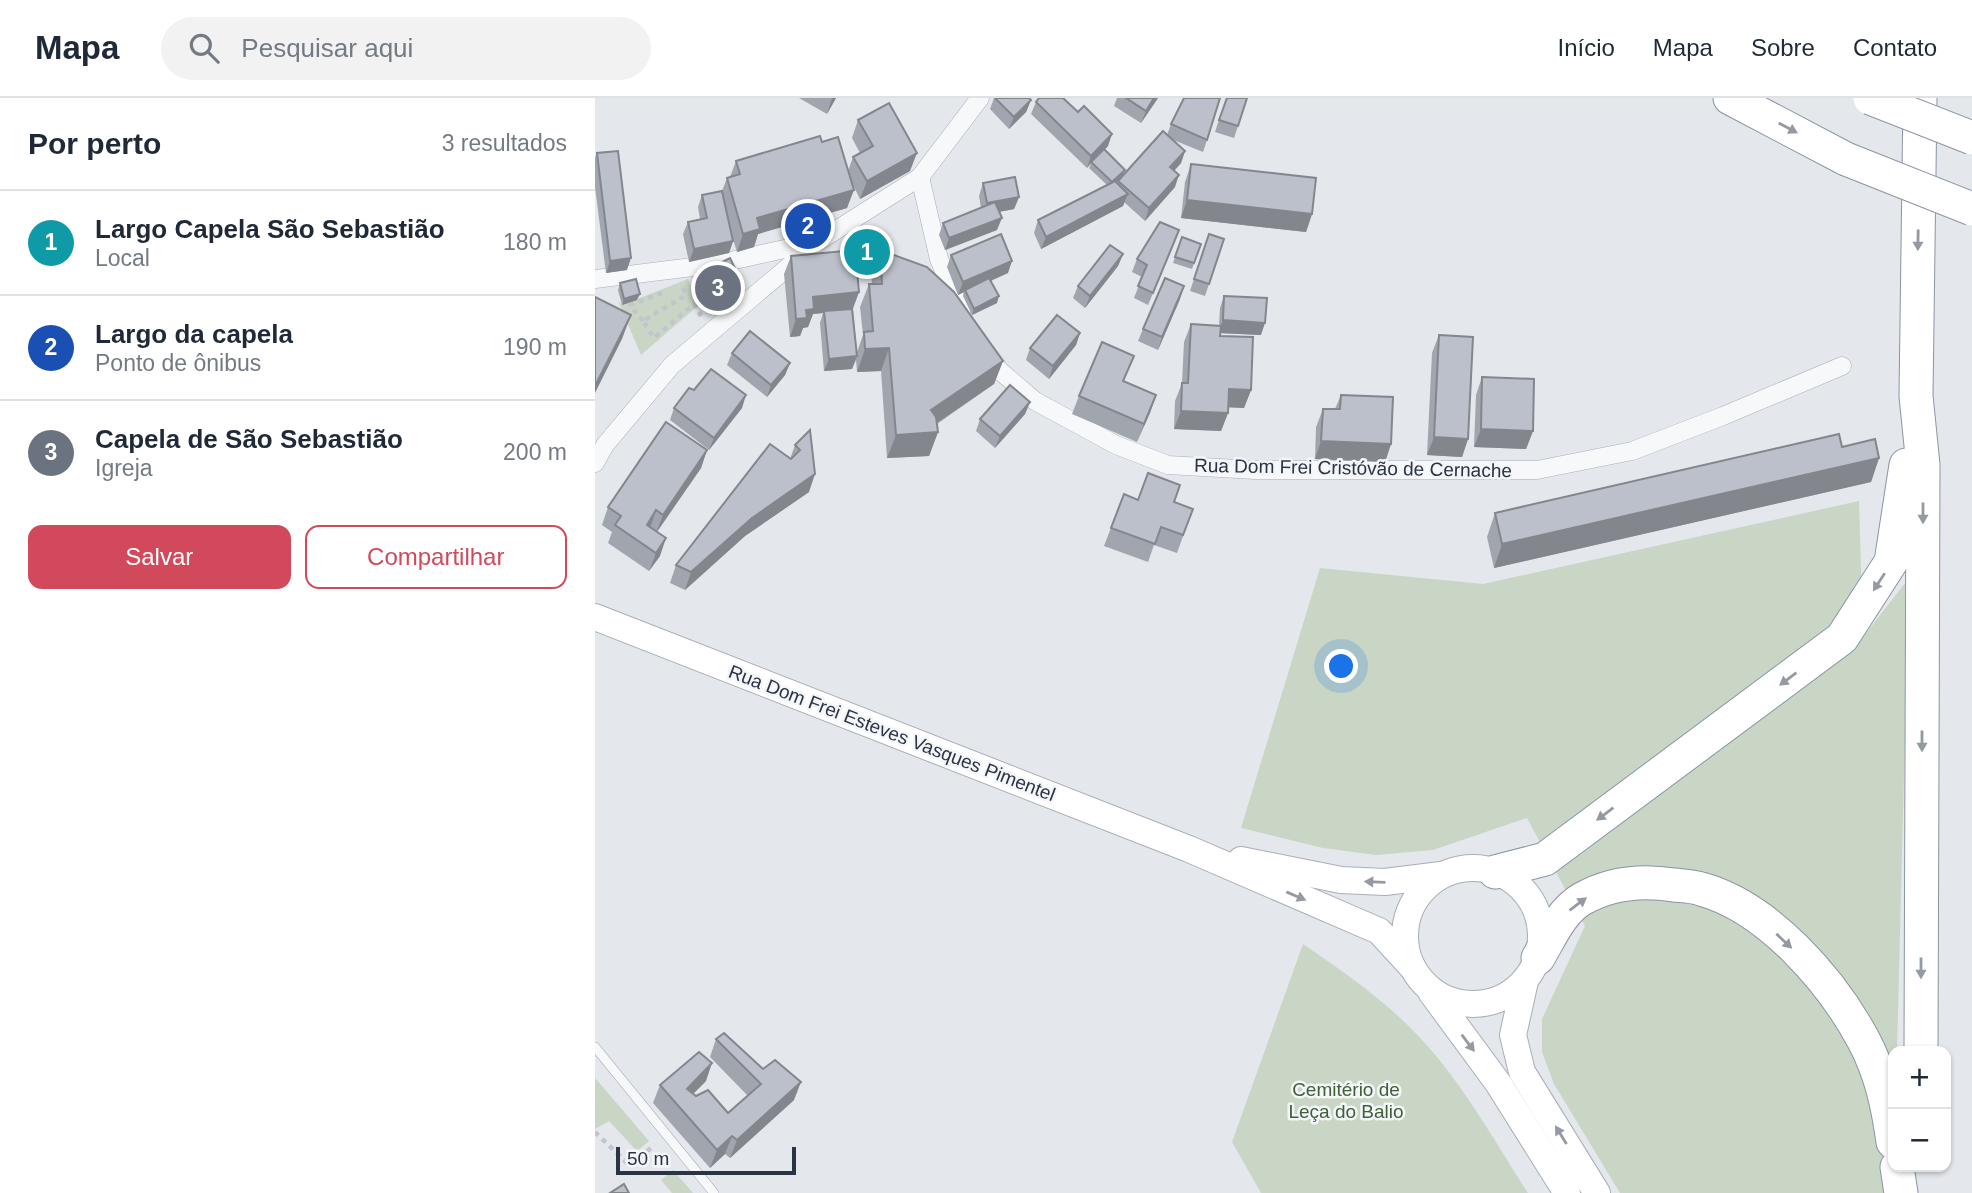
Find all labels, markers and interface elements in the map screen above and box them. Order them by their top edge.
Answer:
search box [161,17,651,80]
text: Mapa [35,29,119,66]
icon: search [185,29,223,67]
text: Pesquisar aqui [241,33,413,63]
text: Início [1557,34,1615,61]
text: Mapa [1653,34,1713,61]
text: Sobre [1751,34,1815,61]
text: Contato [1853,34,1937,61]
one-way arrow [1778,123,1798,134]
text: Por perto [28,127,161,160]
text: 3 resultados [442,130,567,156]
pin: 2 [785,200,831,252]
text: Largo Capela São Sebastião [95,214,445,244]
pin: 1 [844,226,890,278]
text: 1 [45,229,57,255]
text: 180 m [503,229,567,255]
one-way arrow [1912,229,1923,251]
text: Local [95,245,150,271]
pin: 3 [695,262,741,314]
text: Largo da capela [95,319,293,349]
text: 2 [45,334,57,360]
text: 190 m [503,334,567,360]
text: Ponto de ônibus [95,350,261,376]
text: Capela de São Sebastião [95,424,403,454]
text: 3 [45,439,57,465]
text: 200 m [503,439,567,465]
text: Igreja [95,455,153,481]
street label: Rua Dom Frei Cristóvão de Cernache [1194,455,1512,481]
one-way arrow [1917,502,1929,524]
button: Salvar [28,525,291,589]
button: Compartilhar [305,525,567,589]
one-way arrow [1872,572,1885,591]
your location [1324,649,1358,683]
street label: Rua Dom Frei Esteves Vasques Pimentel [726,661,1058,805]
one-way arrow [1779,671,1797,686]
one-way arrow [1916,730,1928,752]
one-way arrow [1596,807,1614,821]
one-way arrow [1364,876,1386,887]
one-way arrow [1286,890,1307,901]
one-way arrow [1569,897,1588,911]
one-way arrow [1775,932,1792,948]
one-way arrow [1915,957,1927,979]
one-way arrow [1460,1034,1475,1052]
map controls [1888,1046,1951,1172]
button: + [1888,1046,1951,1109]
park label: Cemitério de Leça do Balio [1288,1079,1404,1122]
button: − [1888,1109,1951,1172]
one-way arrow [1554,1125,1567,1145]
scale bar [616,1144,796,1176]
text: 50 m [627,1148,669,1169]

